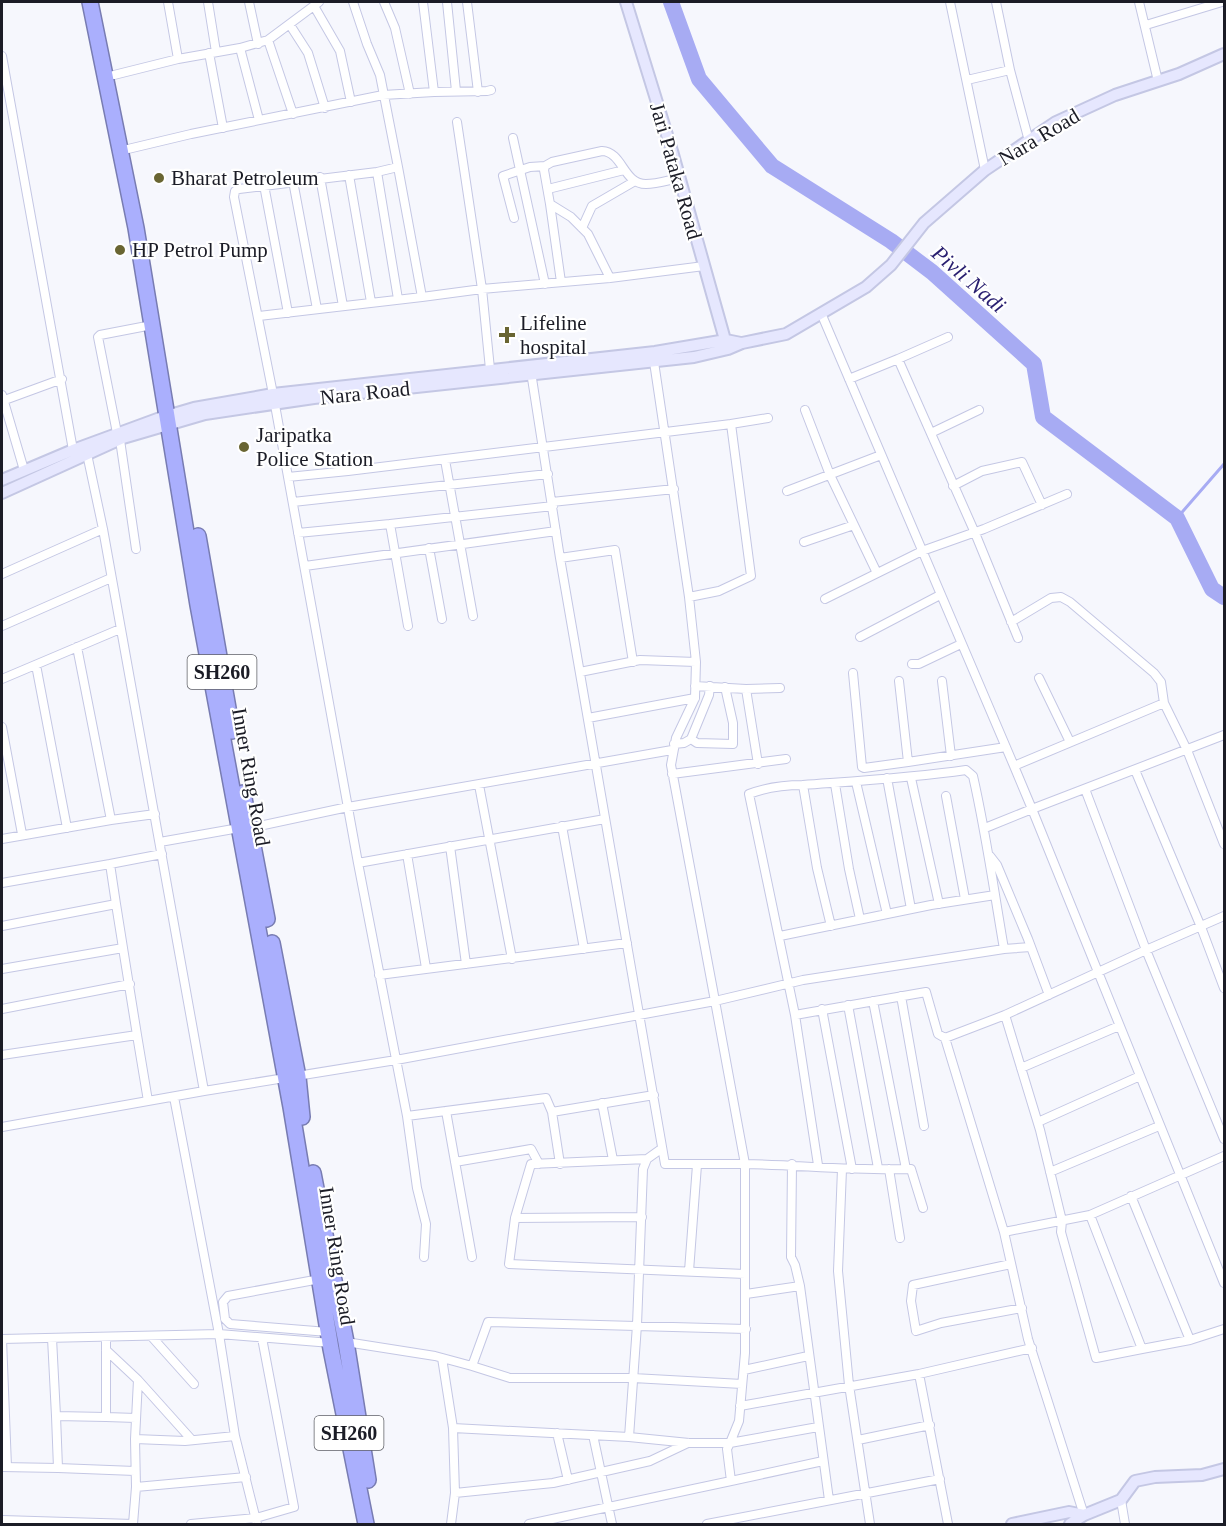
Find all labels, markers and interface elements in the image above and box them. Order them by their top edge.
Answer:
street label: Jari Pataka Road [645,100,707,243]
street label: Nara Road [994,103,1084,171]
place label: Bharat Petroleum [171,166,319,190]
marker: Bharat Petroleum [152,171,166,185]
place label: HP Petrol Pump [132,238,268,262]
water label: Pivli Nadi [926,239,1011,318]
marker: HP Petrol Pump [113,243,127,257]
place label: Lifeline hospital [520,311,587,359]
marker: Lifeline hospital [498,326,516,344]
street label: Nara Road [319,376,412,410]
place label: Jaripatka Police Station [256,423,374,471]
marker: Jaripatka Police Station [237,440,251,454]
road number: SH260 [188,655,256,689]
street label: Inner Ring Road [227,706,275,848]
street label: Inner Ring Road [314,1185,360,1327]
road number: SH260 [314,1416,384,1450]

